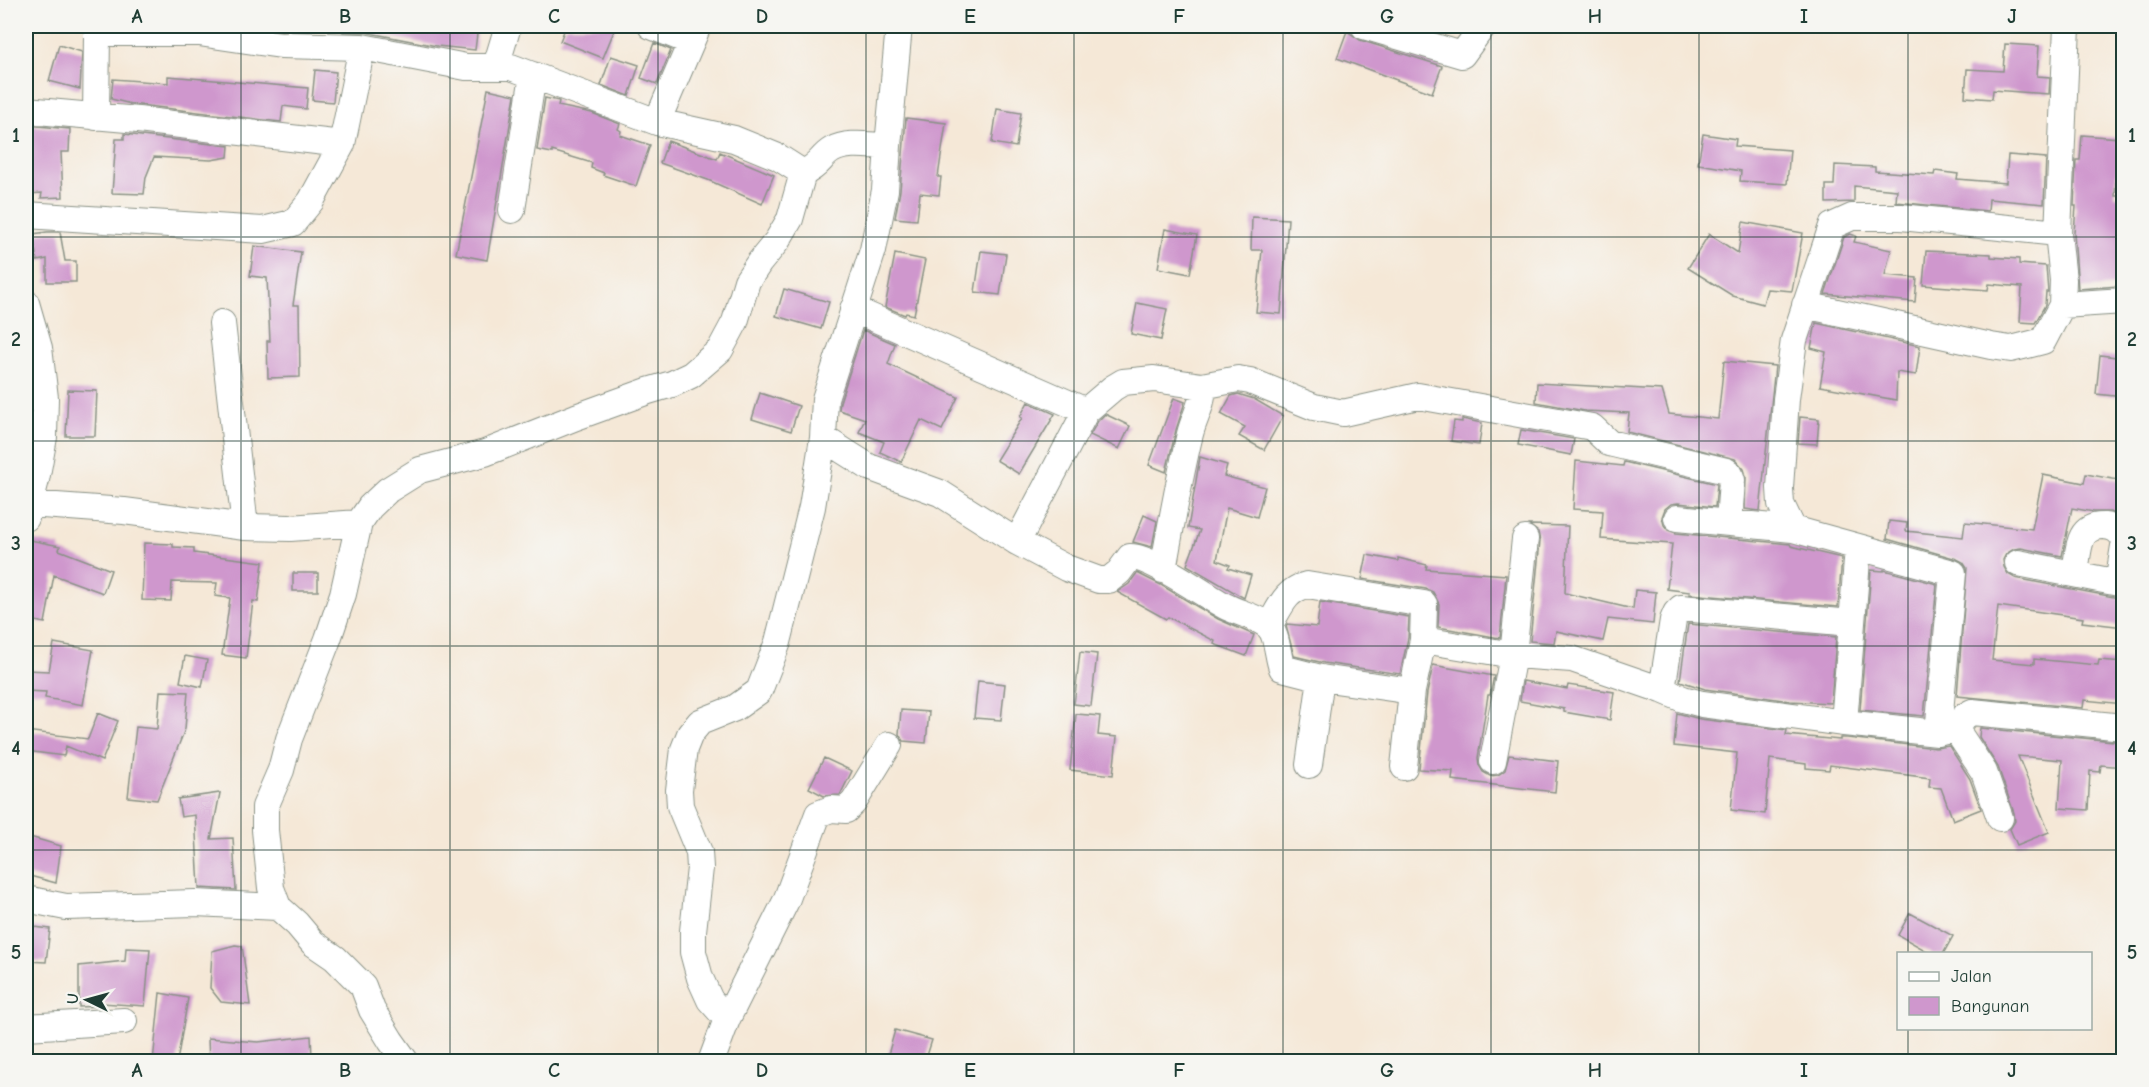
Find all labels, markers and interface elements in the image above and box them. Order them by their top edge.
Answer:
text: A [131,5,143,28]
text: B [339,5,351,28]
text: C [548,5,560,28]
text: D [756,5,768,28]
text: E [964,5,976,28]
text: F [1173,5,1185,28]
text: G [1380,5,1394,28]
text: H [1588,5,1602,28]
text: I [1800,5,1808,28]
text: J [2007,5,2017,28]
text: 1 [12,124,20,147]
text: 1 [2128,124,2136,147]
text: 2 [11,328,21,351]
text: 2 [2127,328,2137,351]
text: 3 [11,532,21,555]
text: 3 [2127,532,2137,555]
text: 4 [11,737,21,760]
text: 4 [2127,737,2137,760]
text: 5 [11,941,21,964]
text: 5 [2127,941,2137,964]
legend [1897,952,2092,1030]
text: Jalan [1951,966,1992,987]
north arrow [57,970,117,1030]
text: U [64,993,82,1005]
text: Bangunan [1951,996,2029,1017]
text: A [131,1059,143,1082]
text: B [339,1059,351,1082]
text: C [548,1059,560,1082]
text: D [756,1059,768,1082]
text: E [964,1059,976,1082]
text: F [1173,1059,1185,1082]
text: G [1380,1059,1394,1082]
text: H [1588,1059,1602,1082]
text: I [1800,1059,1808,1082]
text: J [2007,1059,2017,1082]

